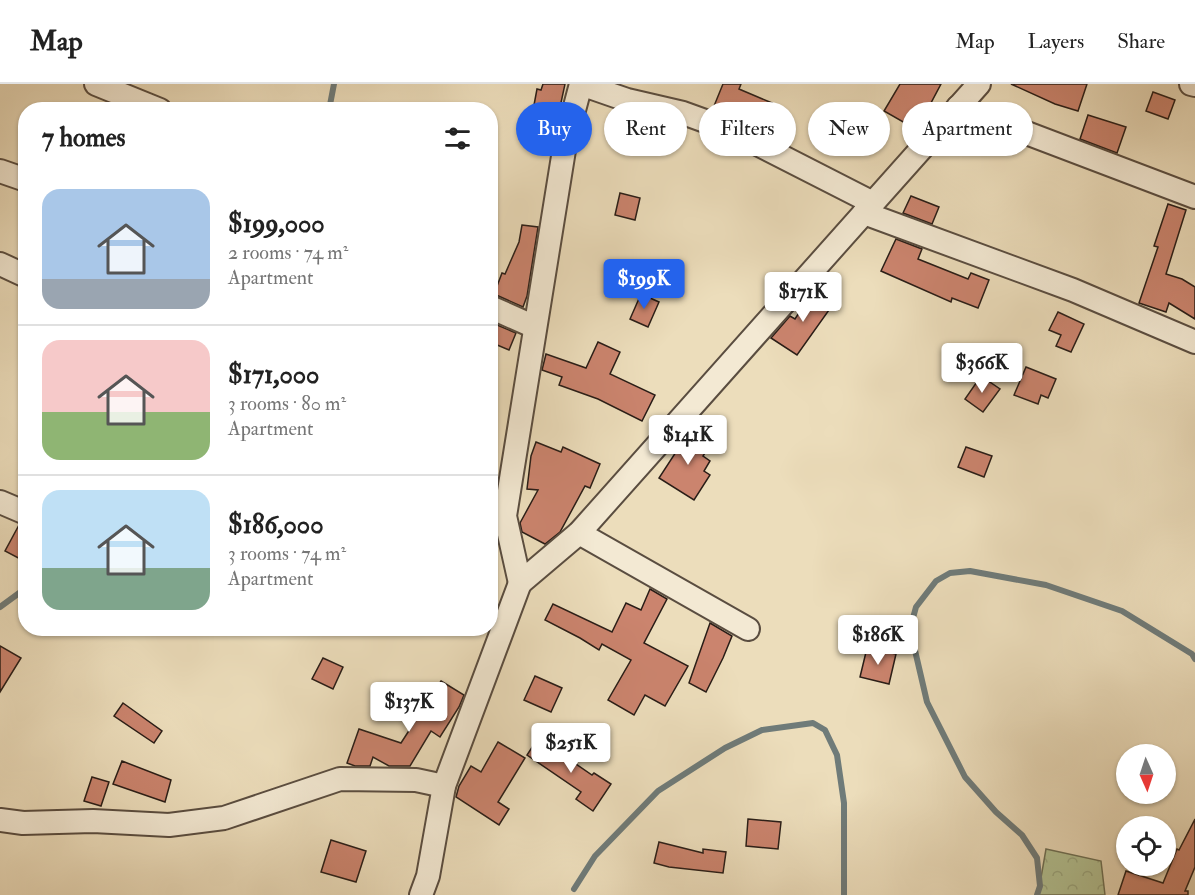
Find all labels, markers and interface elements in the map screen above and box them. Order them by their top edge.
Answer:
text: Map [30,24,83,59]
text: Map [955,28,995,55]
text: Layers [1028,28,1084,55]
text: Share [1117,28,1165,55]
chip: Buy [516,102,592,156]
chip: Rent [604,102,687,156]
chip: Filters [699,102,796,156]
chip: New [808,102,890,156]
chip: Apartment [902,102,1033,156]
text: 7 homes [42,122,125,154]
icon: filters [441,122,474,155]
text: $199,000 [228,208,325,240]
icon: home [90,213,162,285]
text: 2 rooms · 74 m² [228,240,349,265]
pin: $199K [602,259,686,310]
text: Apartment [228,265,313,290]
text: $199K [618,266,670,291]
pin: $171K [761,272,845,323]
text: $171K [779,279,827,304]
pin: $366K [940,343,1024,394]
text: $366K [955,350,1009,375]
text: $171,000 [228,359,319,391]
icon: home [90,364,162,436]
text: 3 rooms · 80 m² [228,391,346,416]
pin: $141K [646,415,730,466]
text: Apartment [228,416,313,441]
text: $141K [663,422,713,447]
text: $186,000 [228,509,323,541]
icon: home [90,514,162,586]
text: 3 rooms · 74 m² [228,541,346,566]
text: Apartment [228,566,313,591]
pin: $186K [836,615,920,666]
text: $186K [852,622,904,647]
pin: $137K [367,682,451,733]
text: $137K [384,689,434,714]
pin: $251K [529,723,613,774]
text: $251K [545,730,597,755]
north arrow [1116,744,1176,804]
map controls [1116,744,1176,876]
button: locate [1116,816,1176,876]

